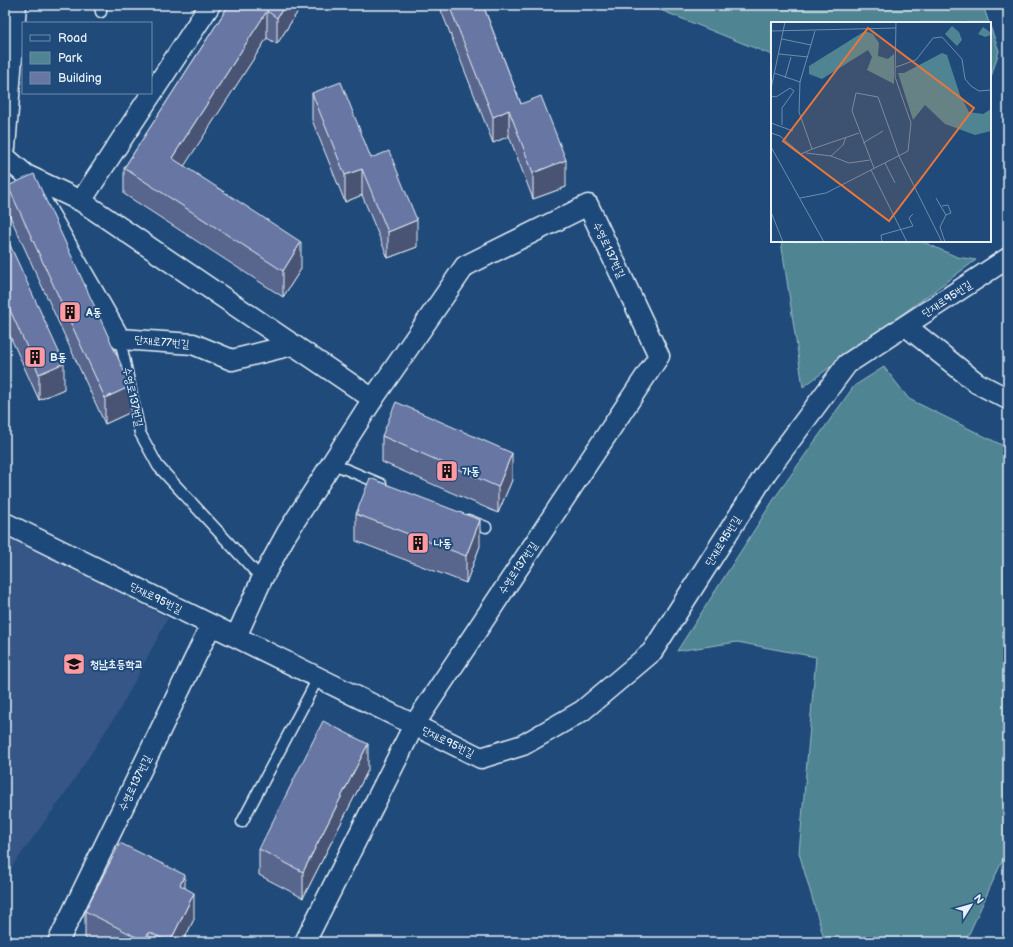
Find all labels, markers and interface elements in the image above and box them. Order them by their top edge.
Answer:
legend [22,22,152,94]
inset map [771,22,991,242]
text: Road [58,31,87,46]
text: Park [58,51,82,66]
text: Building [58,71,102,86]
street label: 수영로137번길 [590,220,628,280]
street label: 단재로95번길 [920,278,975,320]
building icon: A동 [57,299,83,325]
place label: A동 [85,306,102,319]
street label: 단재로77번길 [134,333,190,351]
building icon: B동 [22,344,48,370]
place label: B동 [50,351,67,364]
street label: 수영로137번길 [120,366,146,428]
building icon: 가동 [434,458,460,484]
place label: 가동 [462,465,480,478]
street label: 단재로95번길 [702,513,744,569]
building icon: 나동 [405,530,431,556]
place label: 나동 [434,537,452,550]
street label: 수영로137번길 [496,539,540,597]
street label: 단재로95번길 [128,580,185,616]
school or university icon: 청남초등학교 [61,651,87,677]
place label: 청남초등학교 [90,658,143,671]
street label: 단재로95번길 [420,724,477,760]
street label: 수영로137번길 [116,753,154,813]
north arrow [951,885,991,925]
text: N [971,892,986,906]

